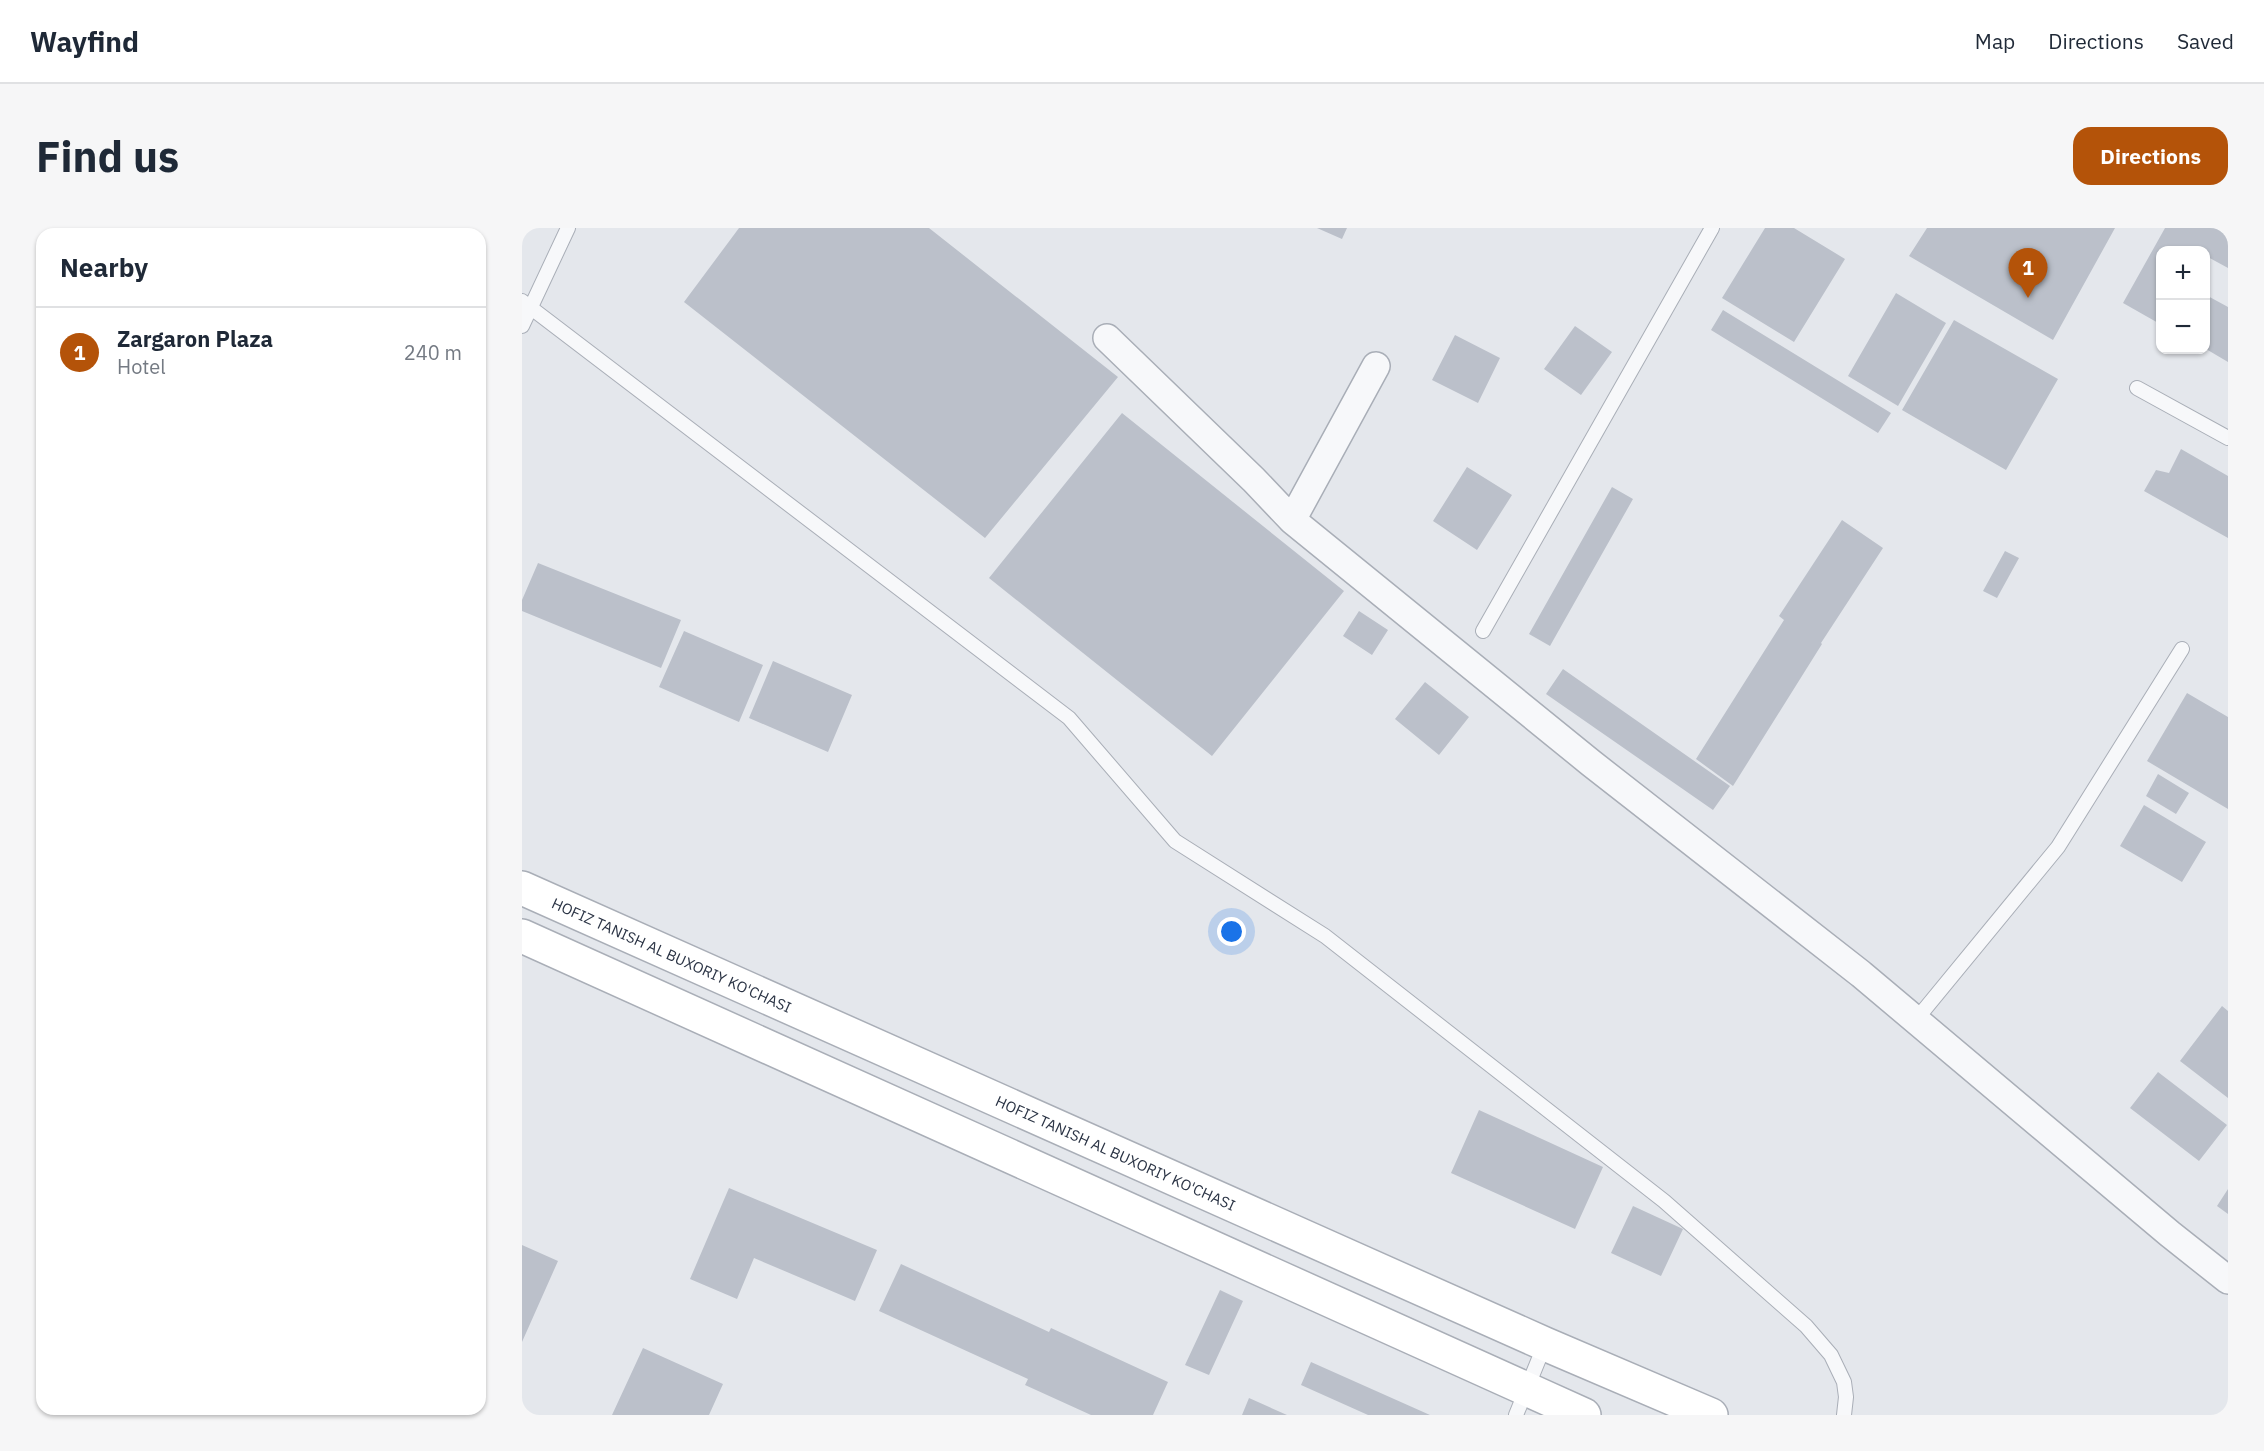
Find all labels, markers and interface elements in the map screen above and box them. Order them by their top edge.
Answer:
text: Wayfind [30,23,139,60]
text: Map [1975,27,2015,55]
text: Directions [2048,27,2144,55]
text: Saved [2177,27,2234,55]
button: Directions [2073,127,2228,185]
text: Find us [36,129,179,184]
map controls [2156,246,2210,354]
button: + [2156,246,2210,300]
pin: 1 [2008,248,2048,298]
text: Nearby [60,250,148,284]
button: − [2156,300,2210,354]
text: Zargaron Plaza [117,324,273,353]
text: 1 [74,339,86,366]
text: 240 m [404,339,462,366]
text: Hotel [117,353,166,380]
street label: HOFIZ TANISH AL BUXORIY KO'CHASI [549,893,795,1016]
your location [1217,917,1246,946]
street label: HOFIZ TANISH AL BUXORIY KO'CHASI [993,1091,1238,1214]

